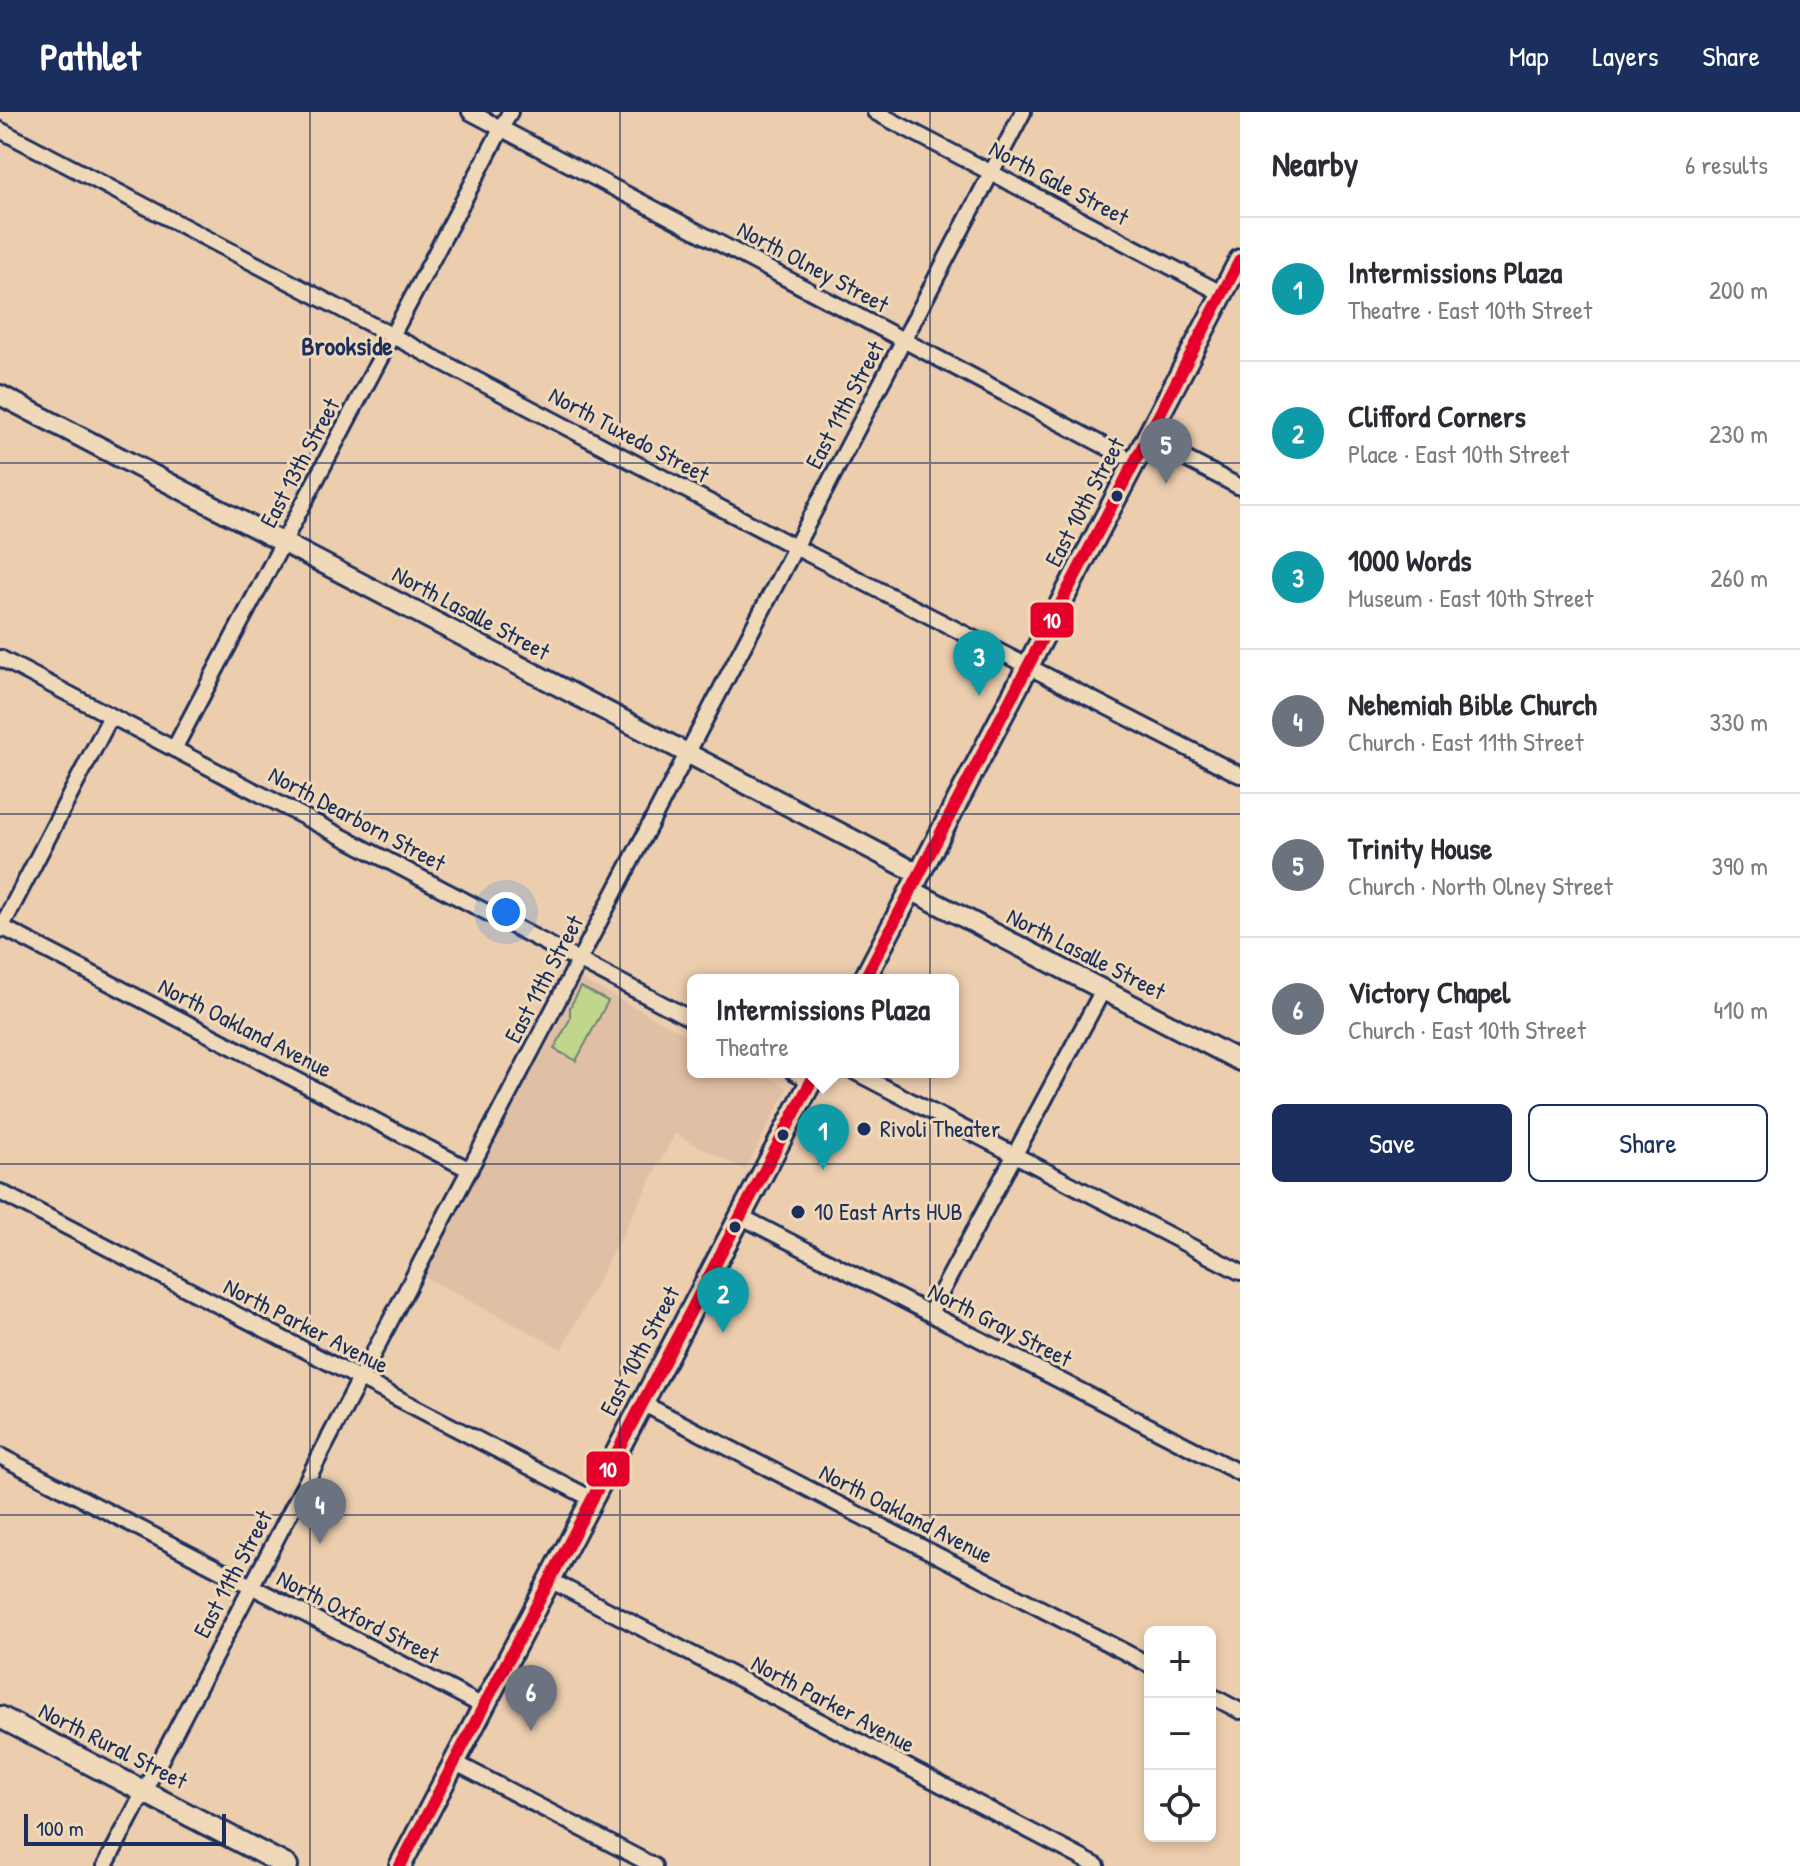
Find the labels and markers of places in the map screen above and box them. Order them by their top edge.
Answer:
pin: 5 [1140,418,1192,484]
unlabelled marker [1109,488,1125,504]
pin: 3 [953,630,1005,696]
pin: 1 [797,1104,849,1170]
place label: Rivoli Theater [880,1112,1000,1144]
marker: Rivoli Theater [855,1120,873,1138]
unlabelled marker [775,1127,791,1143]
place label: 10 East Arts HUB [814,1195,963,1227]
marker: 10 East Arts HUB [789,1203,807,1221]
unlabelled marker [727,1219,743,1235]
pin: 2 [697,1267,749,1333]
pin: 4 [294,1478,346,1544]
pin: 6 [505,1665,557,1731]

